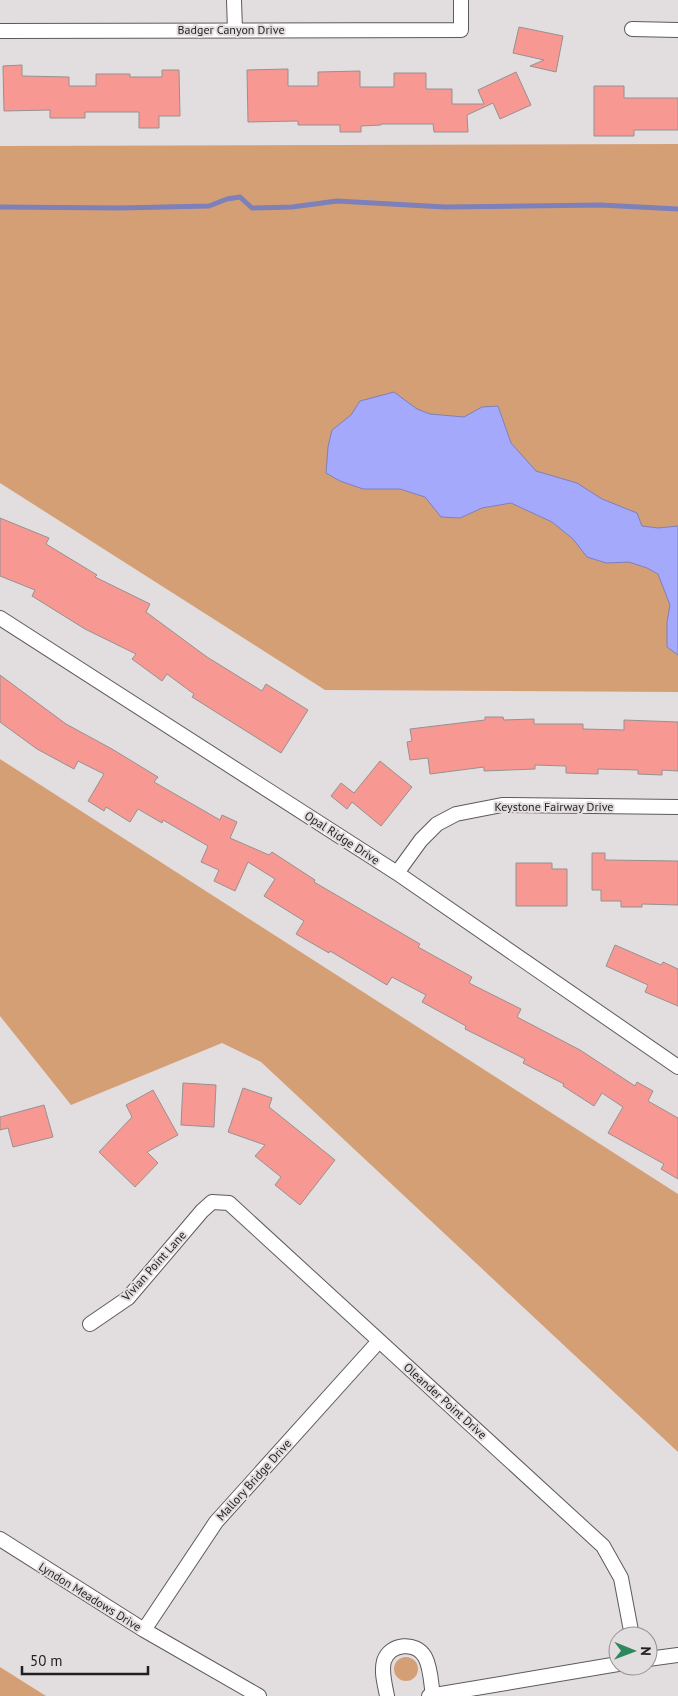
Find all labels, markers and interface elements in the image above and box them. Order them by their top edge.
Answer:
street label: Badger Canyon Drive [178,22,284,37]
street label: Keystone Fairway Drive [495,799,613,814]
street label: Opal Ridge Drive [302,808,383,868]
street label: Vivian Point Lane [118,1228,189,1305]
street label: Oleander Point Drive [401,1359,490,1442]
street label: Mallory Bridge Drive [213,1436,294,1524]
street label: Lyndon Meadows Drive [36,1559,144,1634]
north arrow [608,1626,658,1676]
scale bar [22,1644,149,1676]
text: N [637,1646,655,1656]
text: 50 m [30,1651,63,1670]

